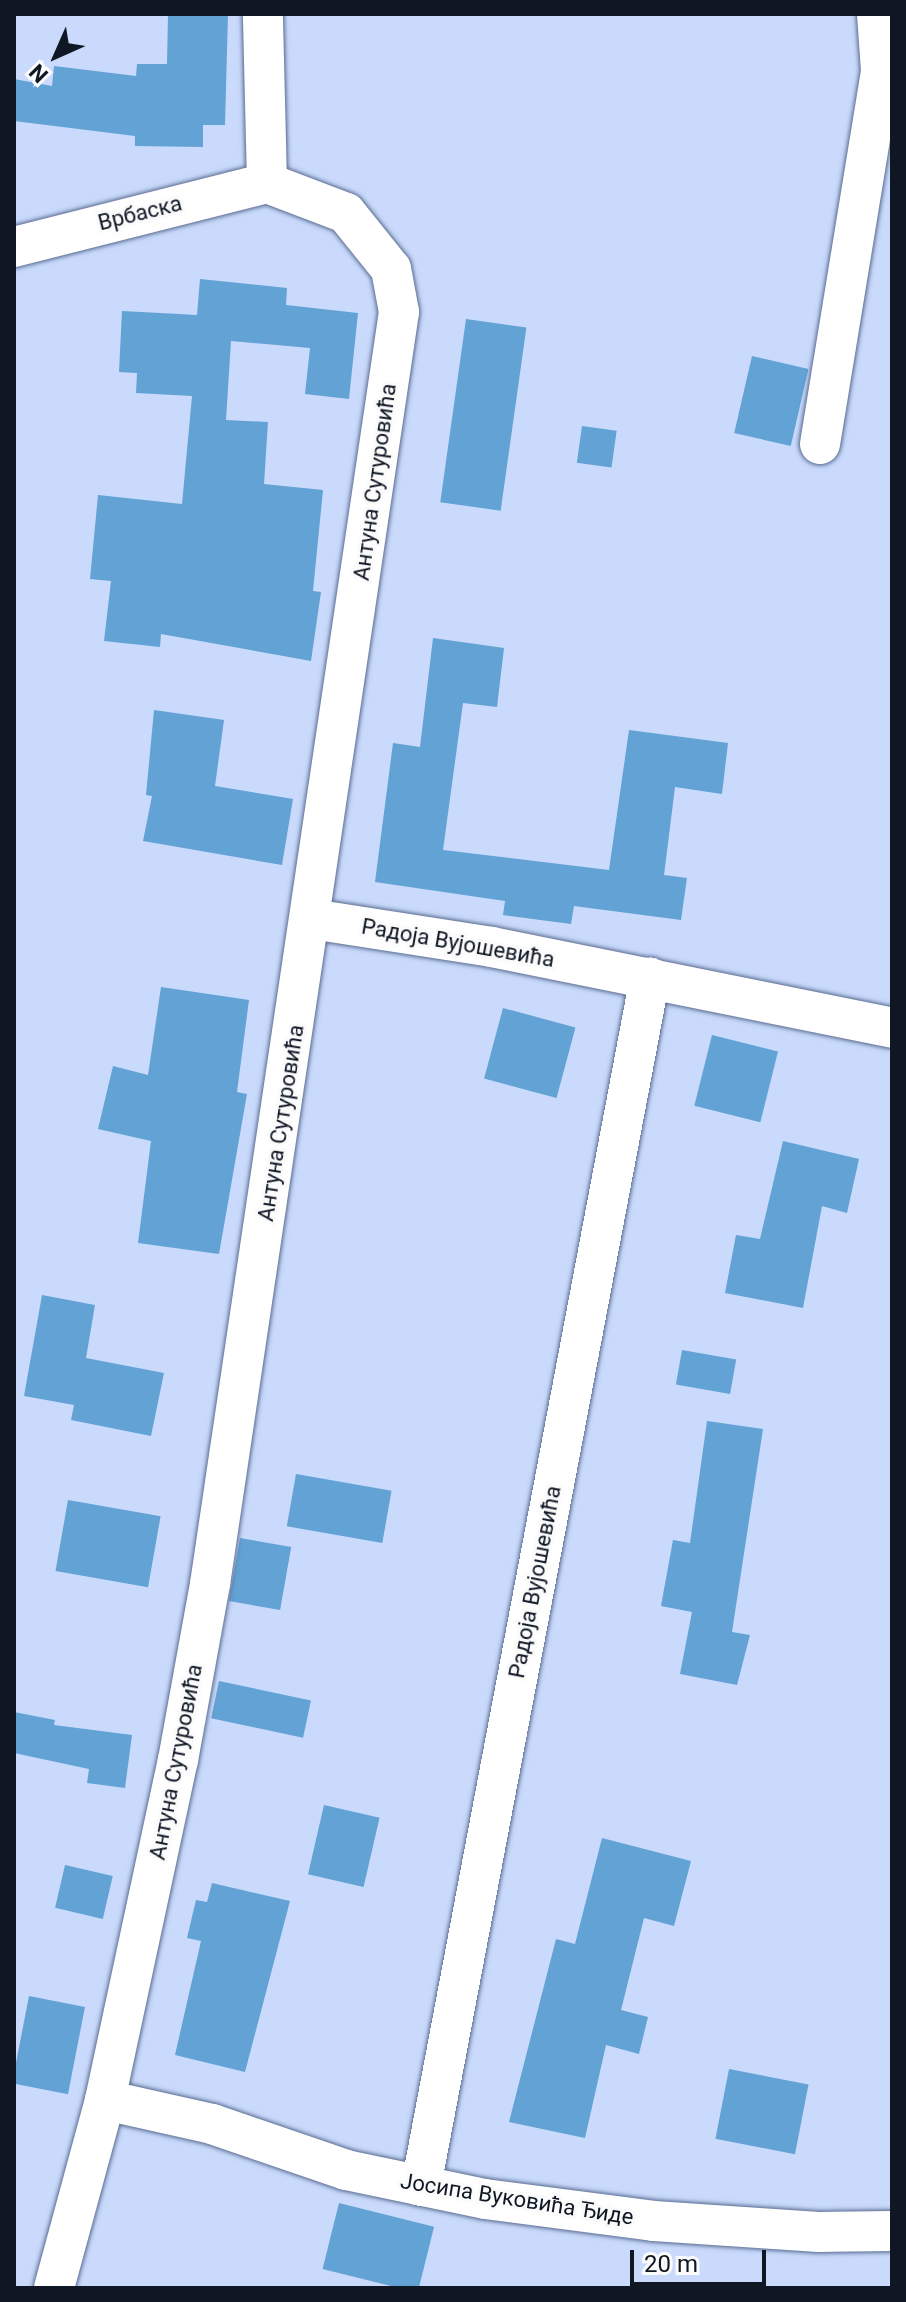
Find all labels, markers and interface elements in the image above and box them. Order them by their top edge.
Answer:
north arrow [16,16,96,96]
text: N [24,59,53,88]
street label: Врбаска [95,190,185,236]
street label: Антуна Сутуровића [348,382,402,582]
street label: Радоја Вујошевића [360,913,556,973]
street label: Антуна Сутуровића [252,1023,310,1223]
street label: Радоја Вујошевића [503,1484,567,1680]
street label: Антуна Сутуровића [144,1662,208,1862]
street label: Јосипа Вуковића Ђиде [398,2167,636,2231]
scale bar [634,2234,770,2284]
text: 20 m [644,2250,698,2278]

